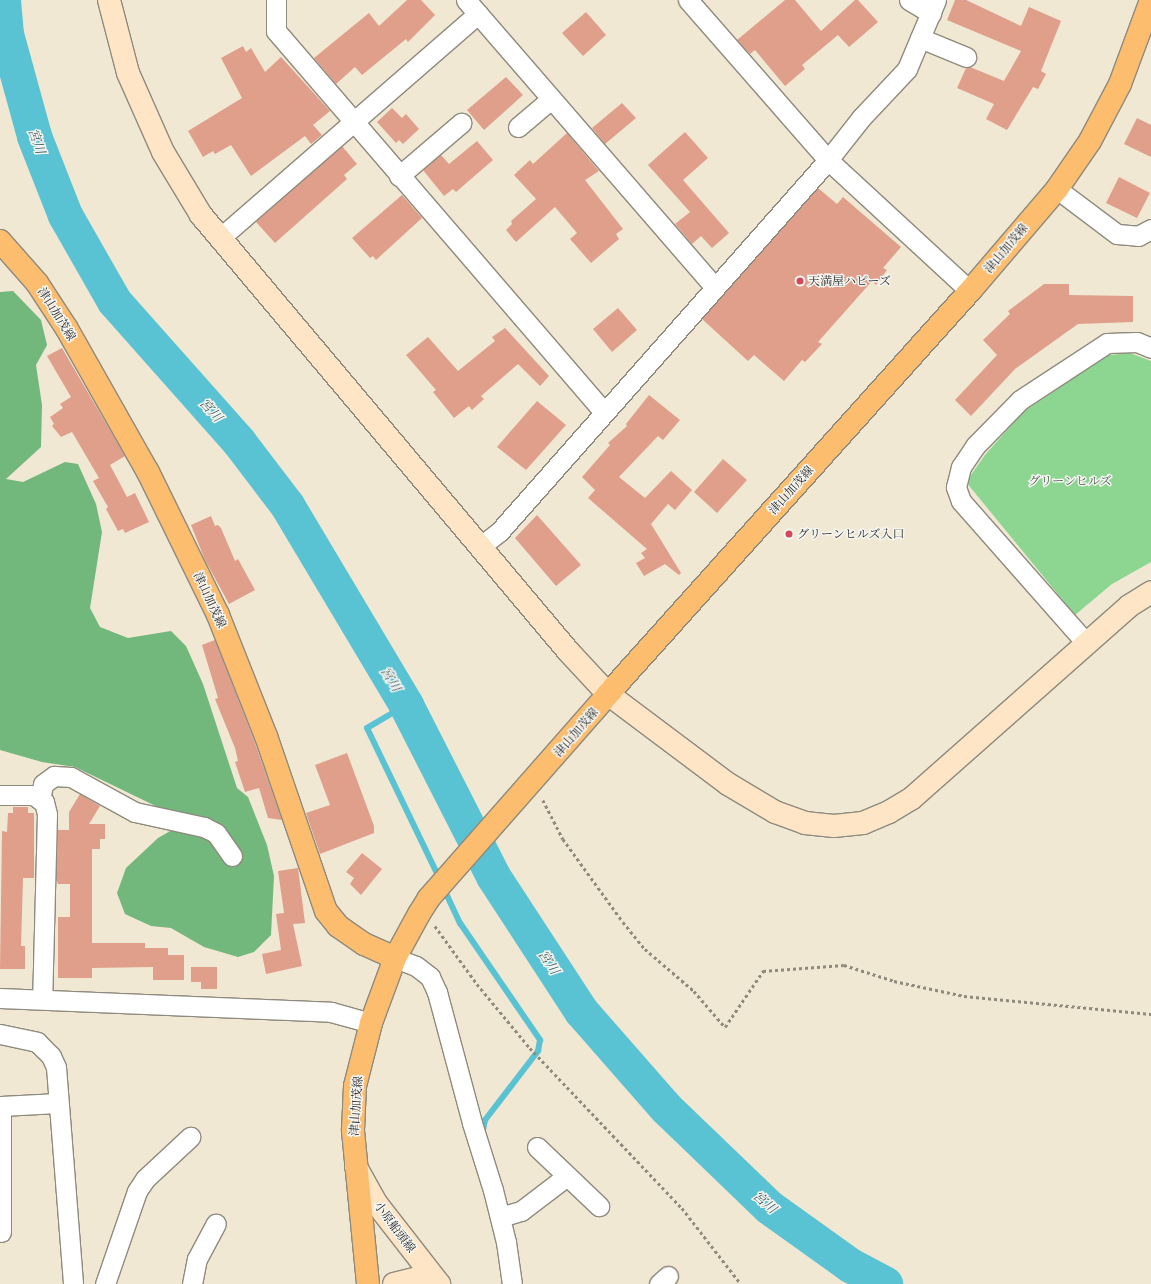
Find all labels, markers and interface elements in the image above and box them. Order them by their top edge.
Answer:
water label: 宮川 [25,126,49,156]
street label: 津山加茂線 [981,220,1031,276]
place label: 天満屋ハピーズ [808,274,892,288]
marker: 天満屋ハピーズ [795,276,805,286]
street label: 津山加茂線 [35,285,79,343]
water label: 宮川 [197,395,225,425]
street label: 津山加茂線 [766,463,816,517]
park label: グリーンヒルズ [1028,474,1112,488]
place label: グリーンヒルズ入口 [797,527,905,541]
marker: グリーンヒルズ入口 [784,529,794,539]
street label: 津山加茂線 [191,570,229,630]
water label: 宮川 [378,664,404,694]
street label: 津山加茂線 [551,705,601,759]
water label: 宮川 [535,947,563,977]
street label: 津山加茂線 [347,1076,365,1136]
water label: 宮川 [750,1188,780,1216]
street label: 小原船頭線 [371,1199,419,1255]

